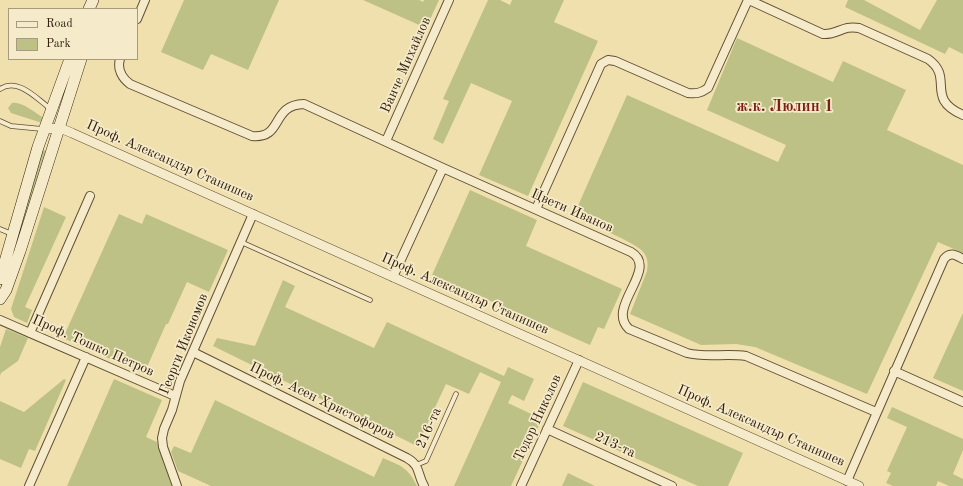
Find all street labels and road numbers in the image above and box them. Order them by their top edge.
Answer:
street label: Ванче Михайлов [377,14,435,116]
street label: Проф. Александър Станишев [84,116,256,206]
street label: Цвети Иванов [528,185,616,237]
street label: Проф. Александър Станишев [379,249,551,339]
street label: Георги Икономов [156,291,212,397]
street label: Проф. Тошко Петров [29,312,157,380]
street label: Проф. Асен Христофоров [247,359,397,443]
street label: Тодор Николов [511,372,565,464]
street label: Проф. Александър Станишев [675,381,847,471]
street label: 216-та [413,405,445,451]
street label: 213-та [592,428,638,462]

